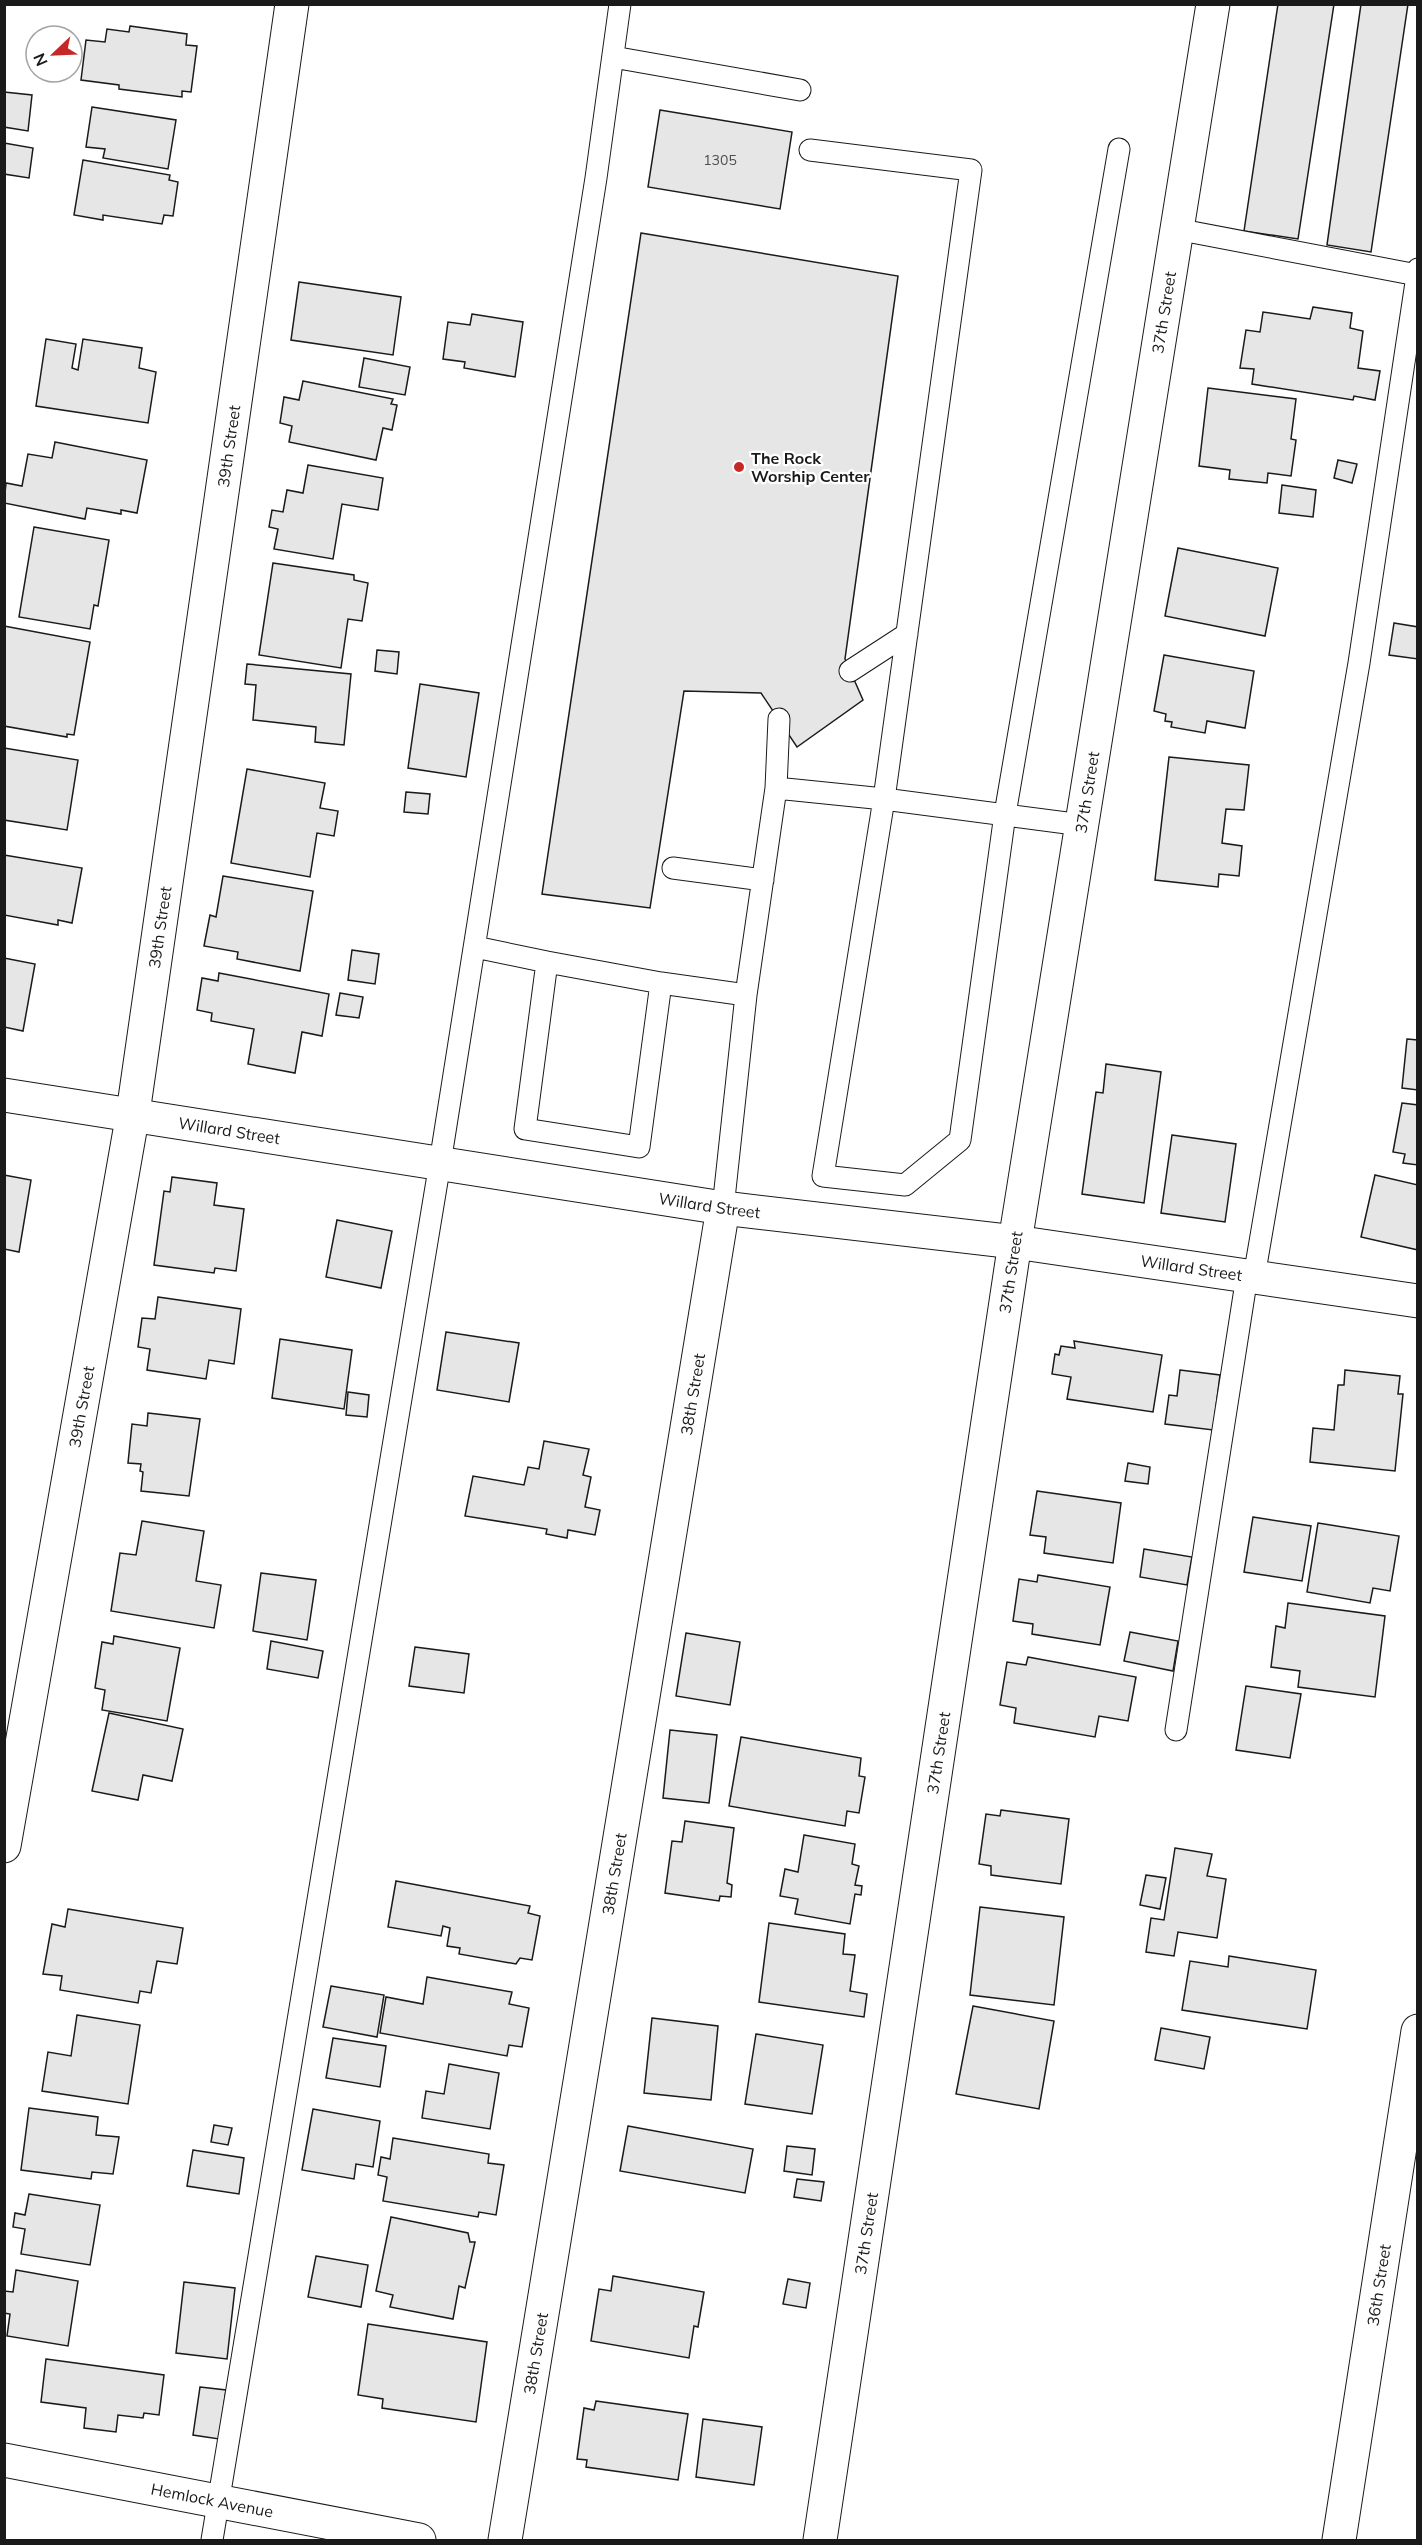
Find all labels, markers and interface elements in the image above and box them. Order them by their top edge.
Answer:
north arrow [24,24,84,84]
text: N [29,50,52,69]
house number: 1305 [703,151,737,169]
street label: 37th Street [1147,270,1180,355]
street label: 39th Street [213,403,244,488]
place label: The Rock Worship Center [751,448,870,486]
marker: The Rock Worship Center [732,460,746,474]
street label: 37th Street [1071,749,1103,835]
street label: 39th Street [144,884,175,970]
street label: Willard Street [177,1113,282,1148]
street label: Willard Street [657,1188,762,1222]
street label: 37th Street [994,1229,1027,1315]
street label: Willard Street [1139,1250,1244,1285]
street label: 38th Street [676,1351,709,1437]
street label: 39th Street [64,1364,98,1449]
street label: 37th Street [922,1710,954,1795]
street label: 38th Street [597,1831,631,1916]
street label: 37th Street [850,2191,882,2276]
street label: 36th Street [1362,2242,1395,2327]
street label: 38th Street [519,2311,552,2396]
street label: Hemlock Avenue [149,2479,275,2522]

